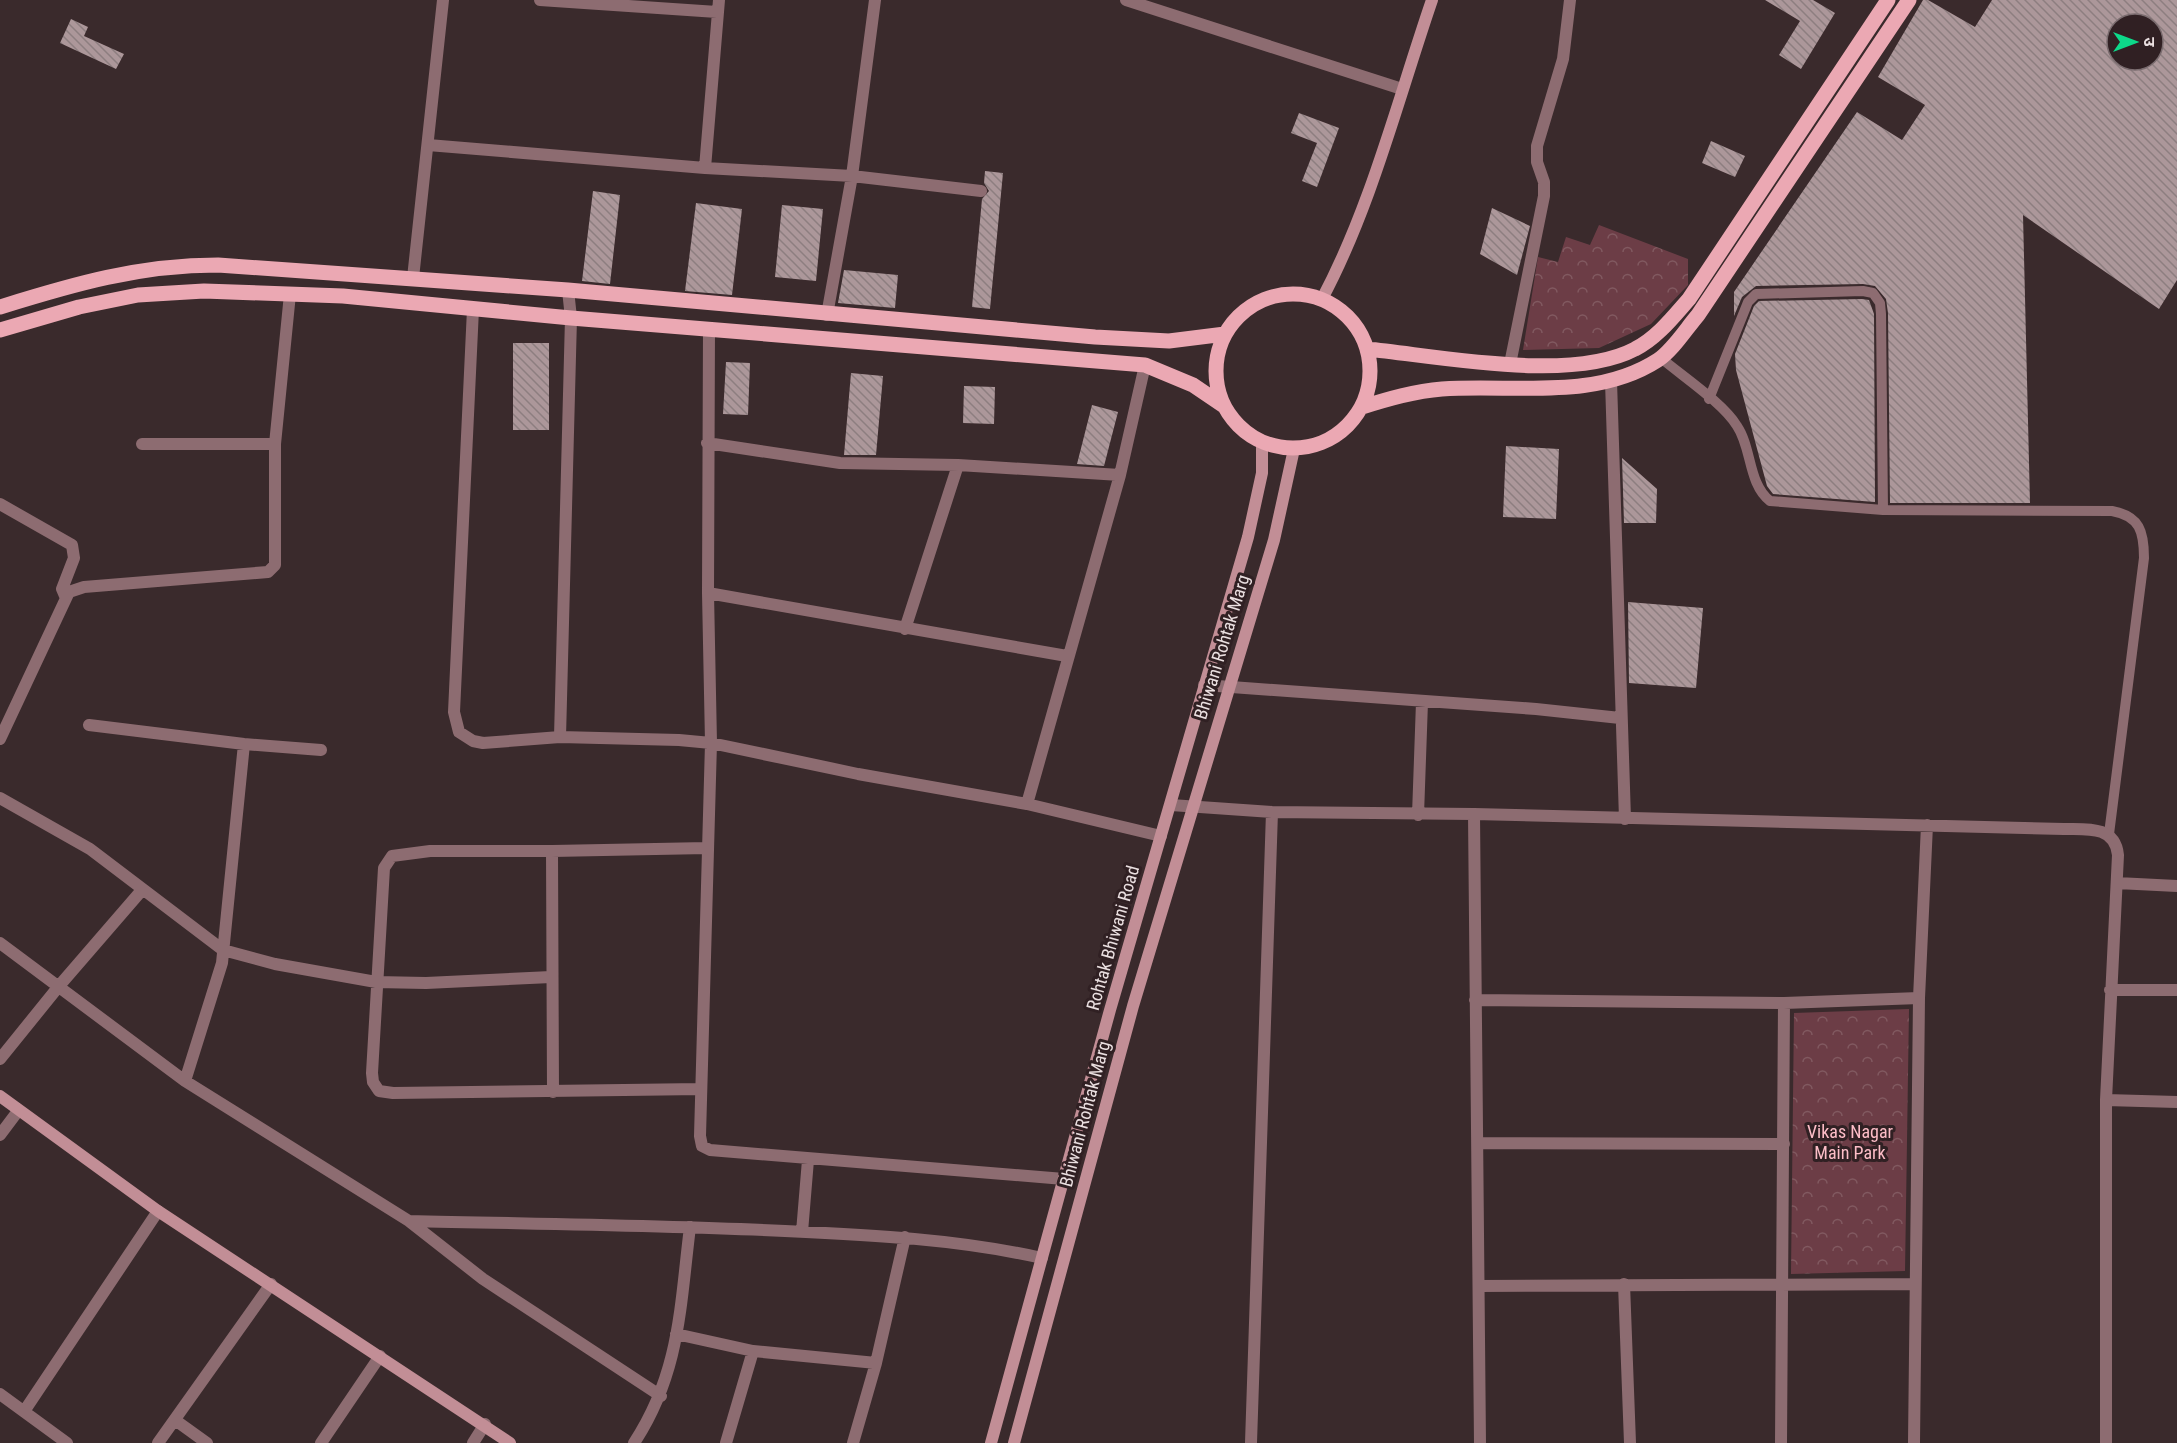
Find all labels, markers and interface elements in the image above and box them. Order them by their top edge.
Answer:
north arrow [2105,12,2165,72]
text: उ [2140,37,2159,47]
street label: Bhiwani Rohtak Marg [1190,572,1253,722]
street label: Rohtak Bhiwani Road [1082,863,1143,1013]
street label: Bhiwani Rohtak Marg [1055,1039,1114,1189]
park label: Vikas Nagar Main Park [1807,1121,1894,1163]

